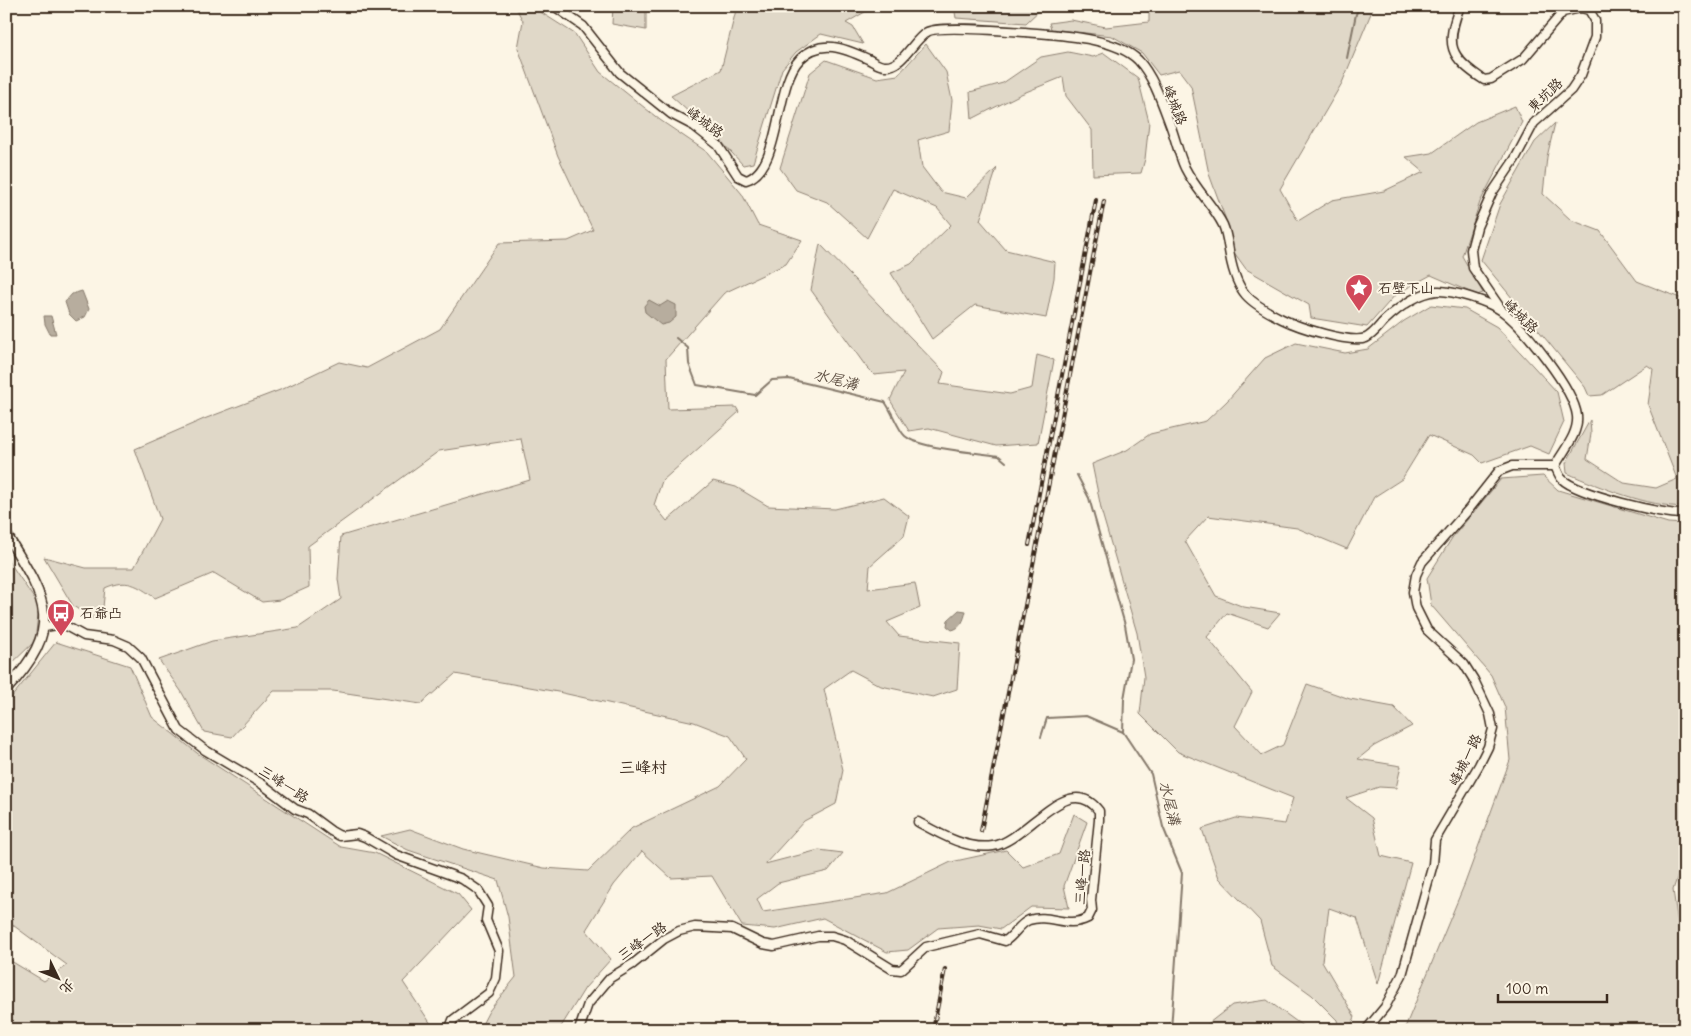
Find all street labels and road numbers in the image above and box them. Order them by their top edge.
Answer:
street label: 東坑路 [1524,74,1566,116]
street label: 峰城路 [1159,82,1191,128]
street label: 峰城路 [683,102,727,142]
street label: 峰城路 [1500,295,1542,337]
street label: 峰城一路 [1445,731,1485,789]
street label: 三峰一路 [256,761,312,807]
street label: 三峰一路 [1071,848,1093,906]
street label: 三峰一路 [614,918,670,964]

